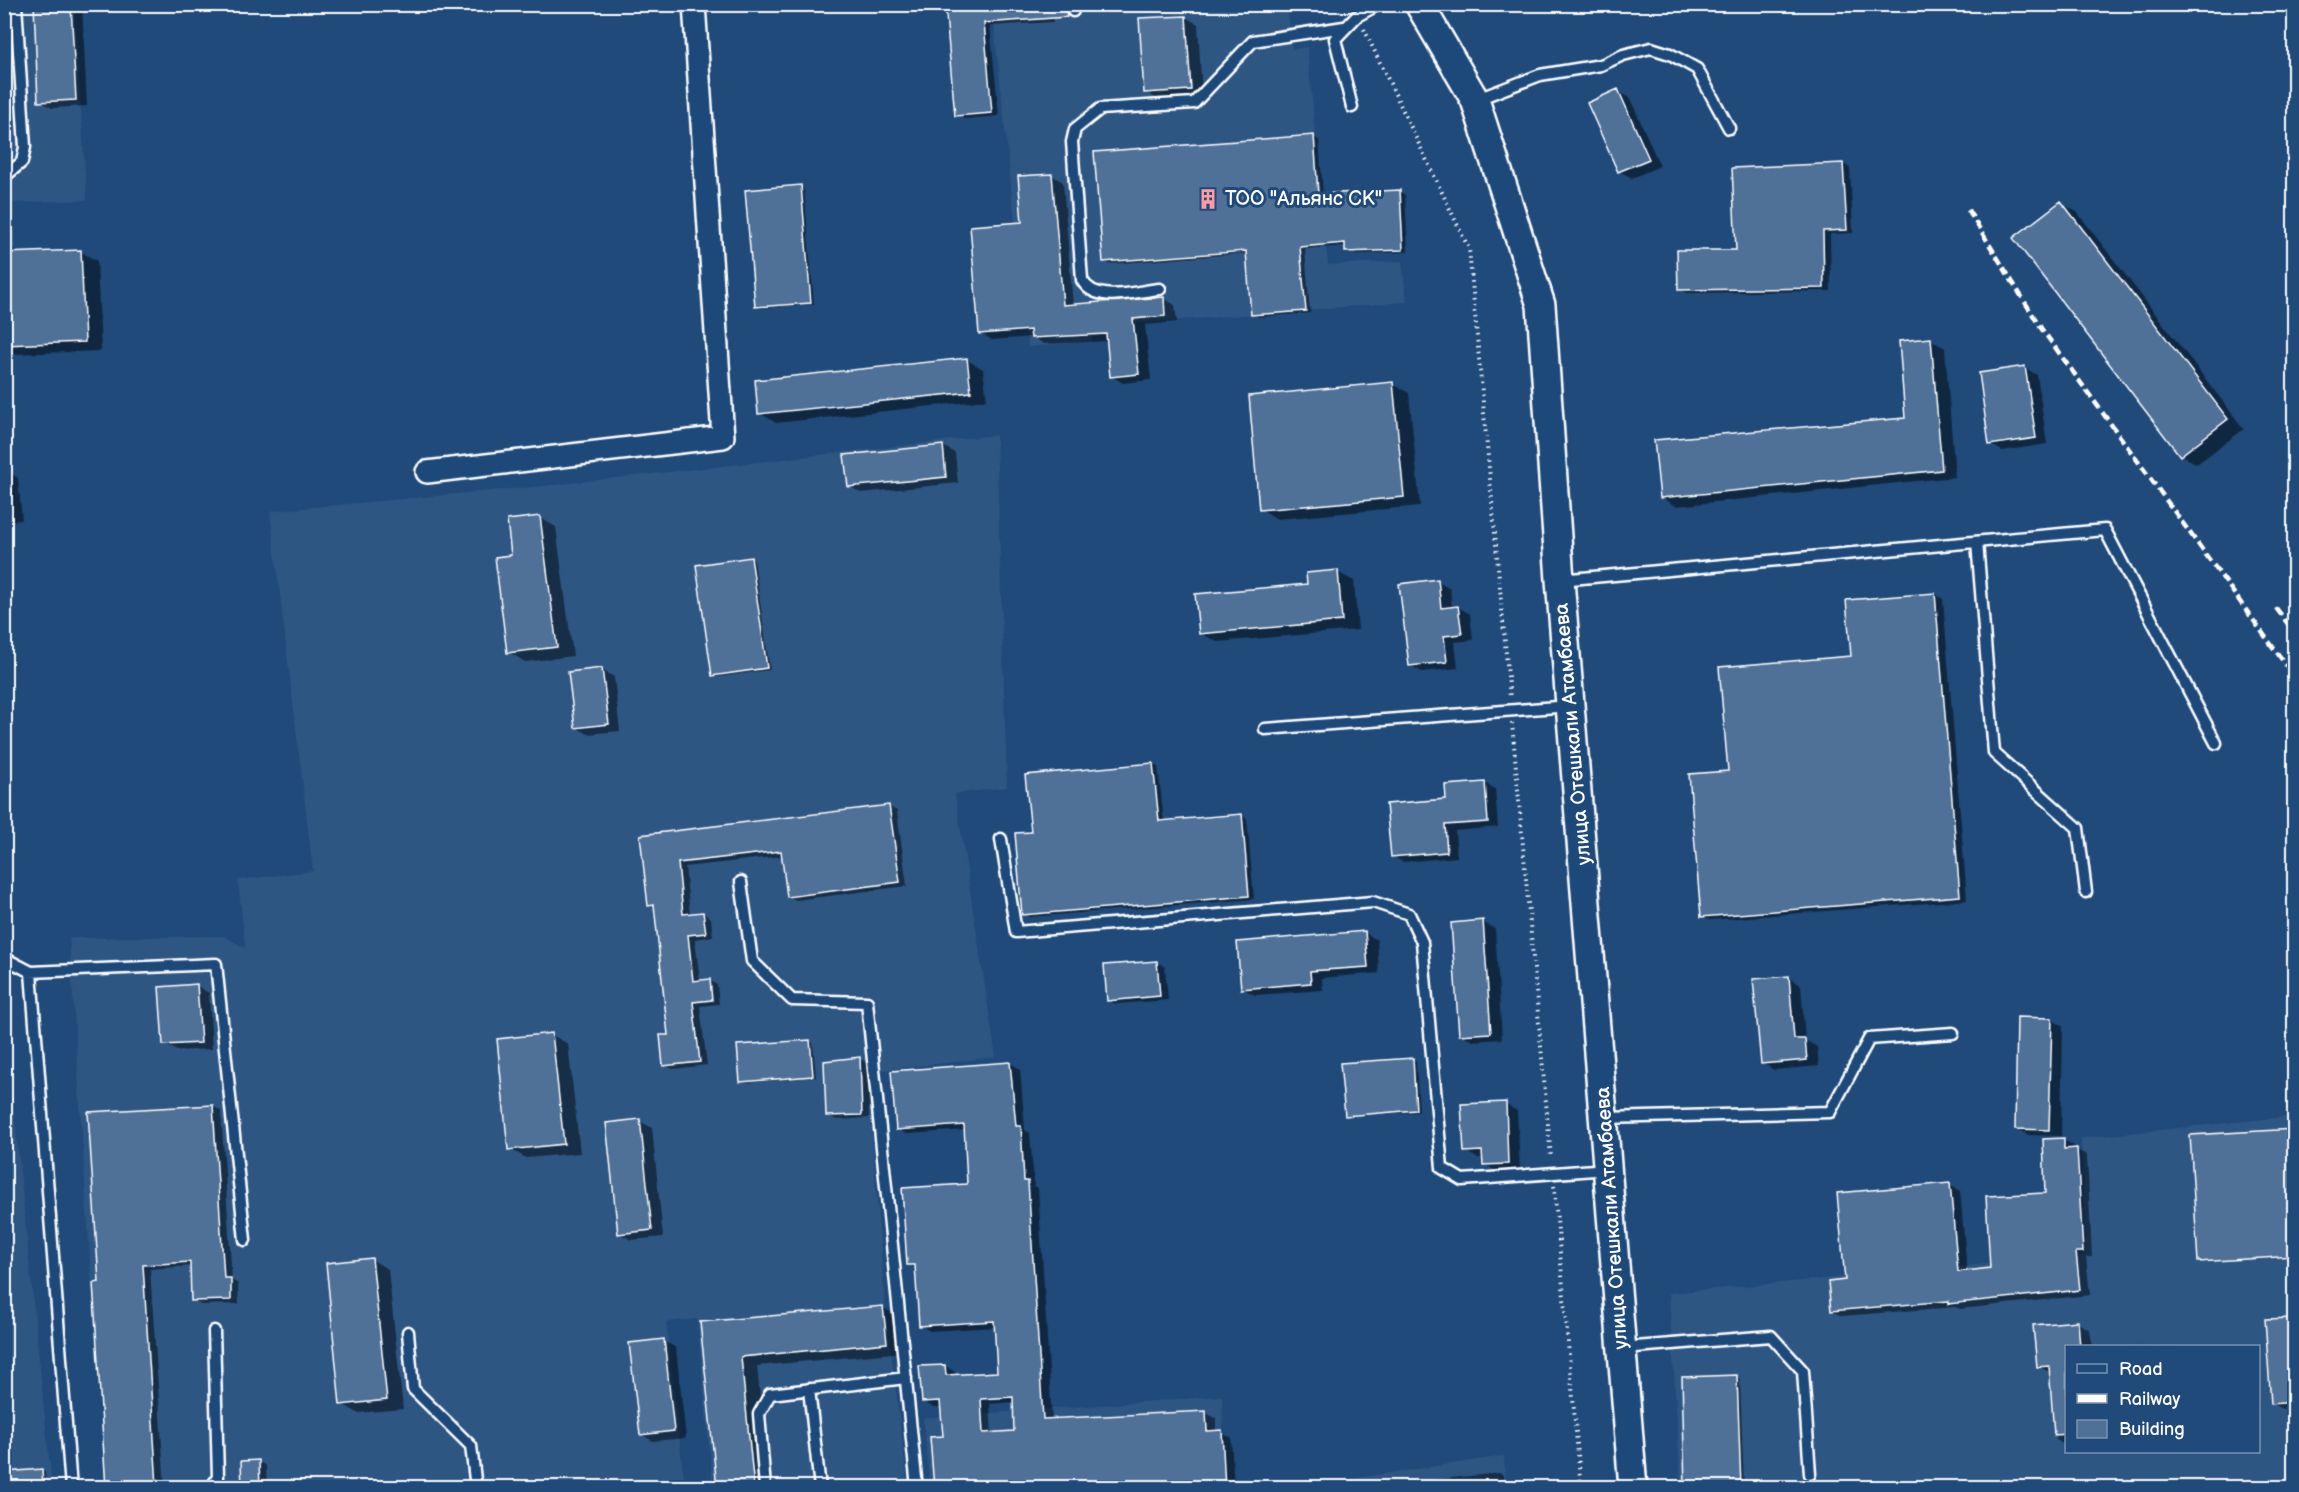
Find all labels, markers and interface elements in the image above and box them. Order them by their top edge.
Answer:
building icon: ТОО "Альянс СК" [1196,187,1220,211]
place label: ТОО "Альянс СК" [1225,187,1382,211]
street label: улица Отешкали Атамбаева [1550,602,1596,866]
street label: улица Отешкали Атамбаева [1591,1086,1633,1350]
legend [2065,1345,2260,1453]
text: Road [2119,1359,2163,1380]
text: Railway [2119,1389,2181,1410]
text: Building [2119,1419,2185,1440]

